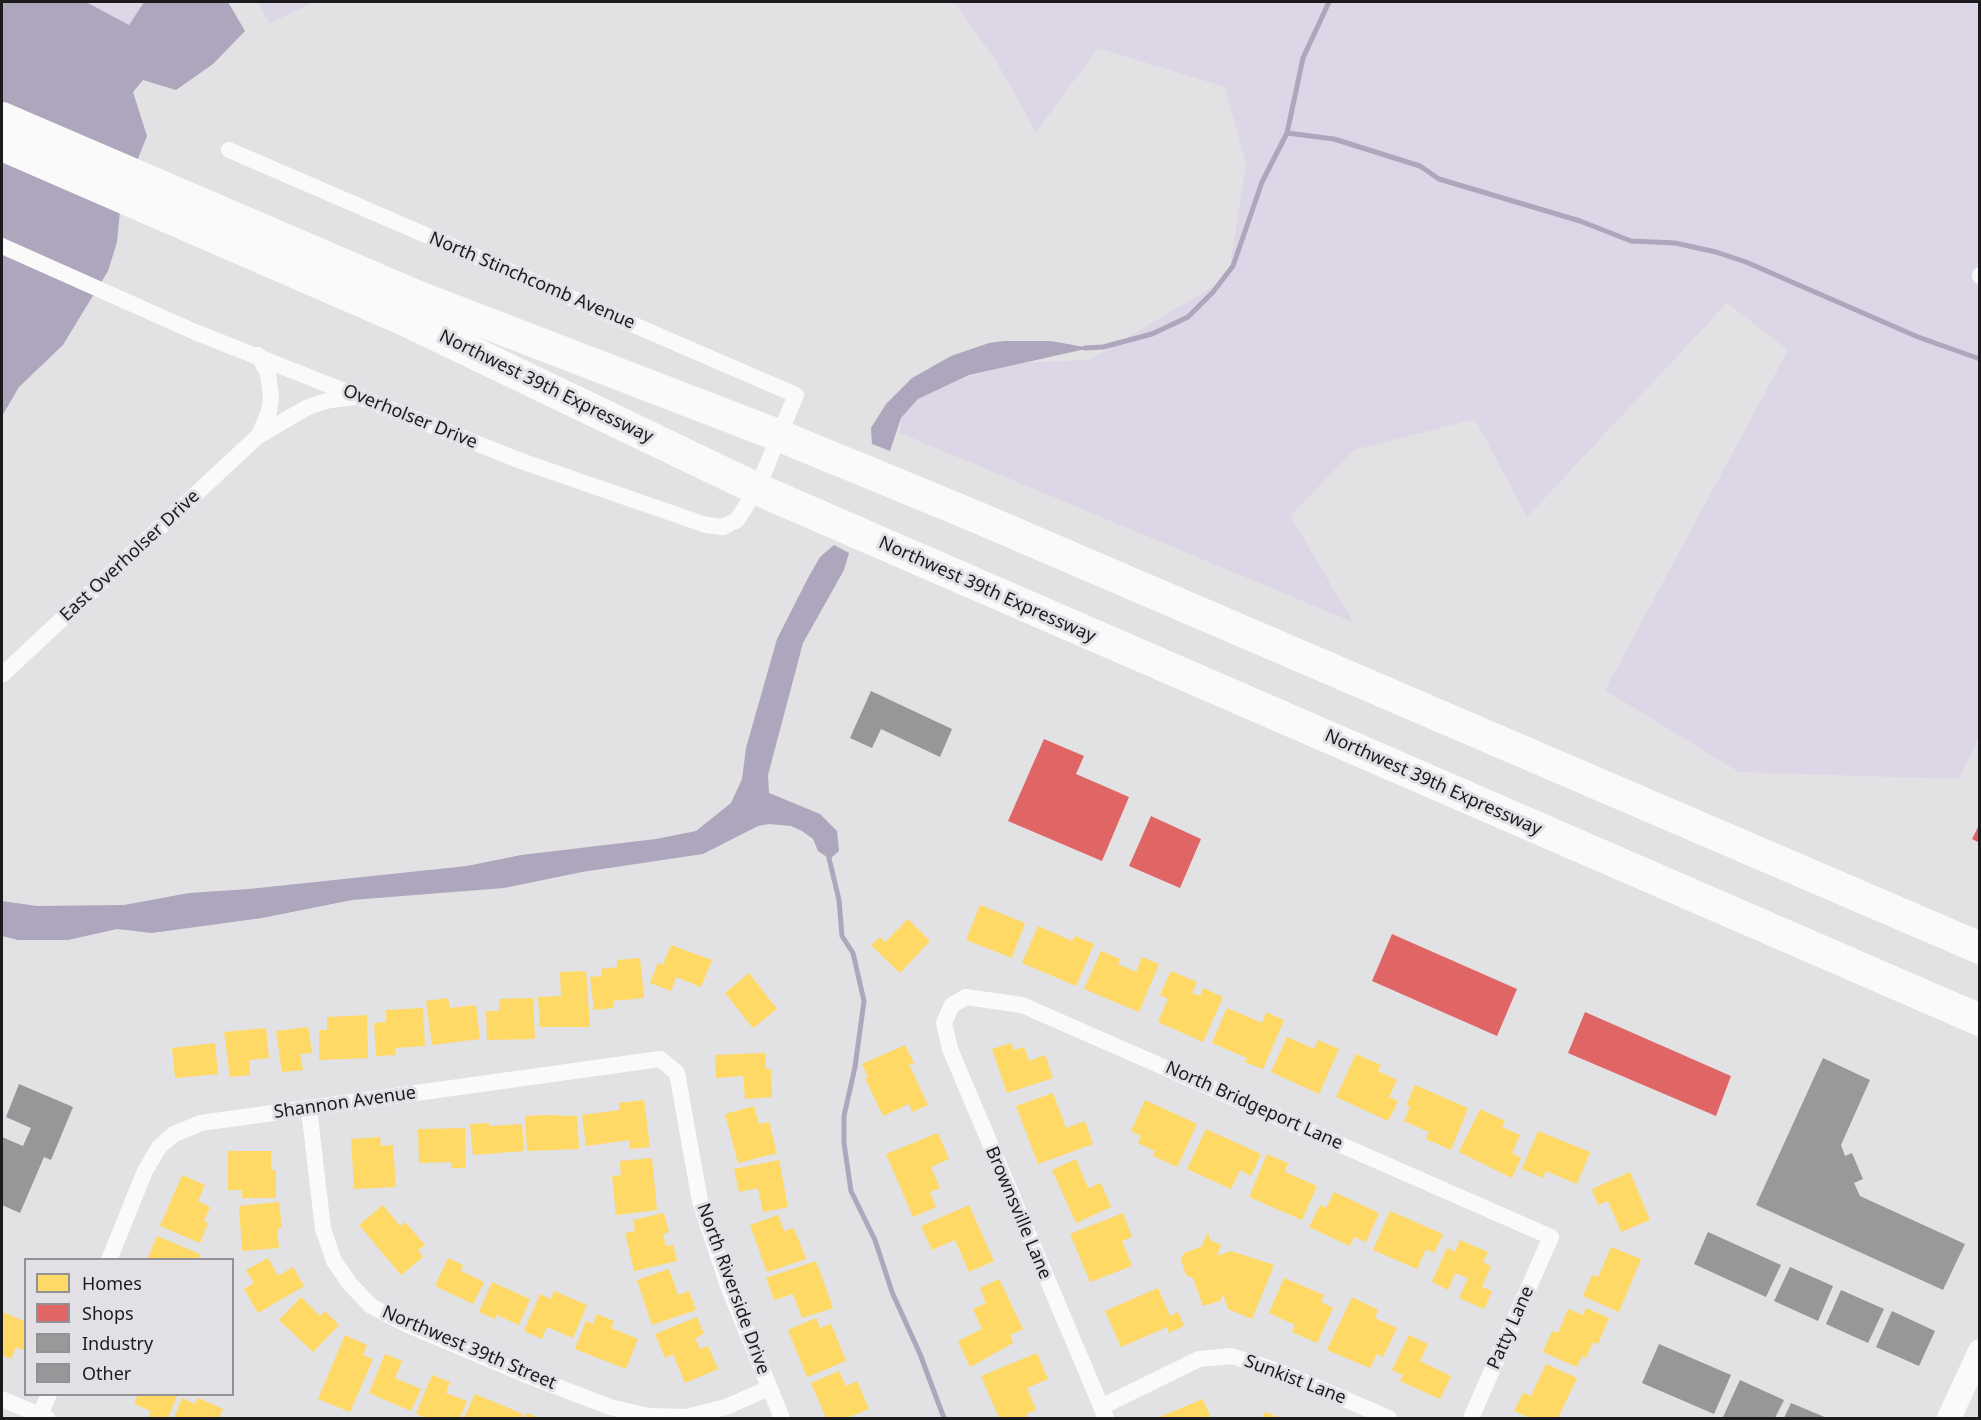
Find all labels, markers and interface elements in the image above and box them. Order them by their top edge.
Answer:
street label: North Stinchcomb Avenue [426,228,638,334]
street label: Northwest 39th Expressway [436,326,656,448]
street label: Overholser Drive [340,380,480,454]
street label: East Overholser Drive [56,486,204,626]
street label: Northwest 39th Expressway [875,532,1099,648]
street label: Northwest 39th Expressway [1321,725,1545,841]
street label: North Bridgeport Lane [1162,1057,1346,1155]
street label: Shannon Avenue [273,1082,417,1124]
street label: Brownsville Lane [980,1143,1056,1283]
street label: North Riverside Drive [692,1200,774,1378]
legend [24,1258,234,1396]
text: Homes [82,1271,142,1295]
street label: Patty Lane [1483,1283,1539,1373]
text: Shops [82,1301,134,1325]
street label: Northwest 39th Street [379,1302,559,1394]
text: Industry [82,1331,153,1355]
street label: Sunkist Lane [1241,1351,1349,1409]
text: Other [82,1361,131,1385]

